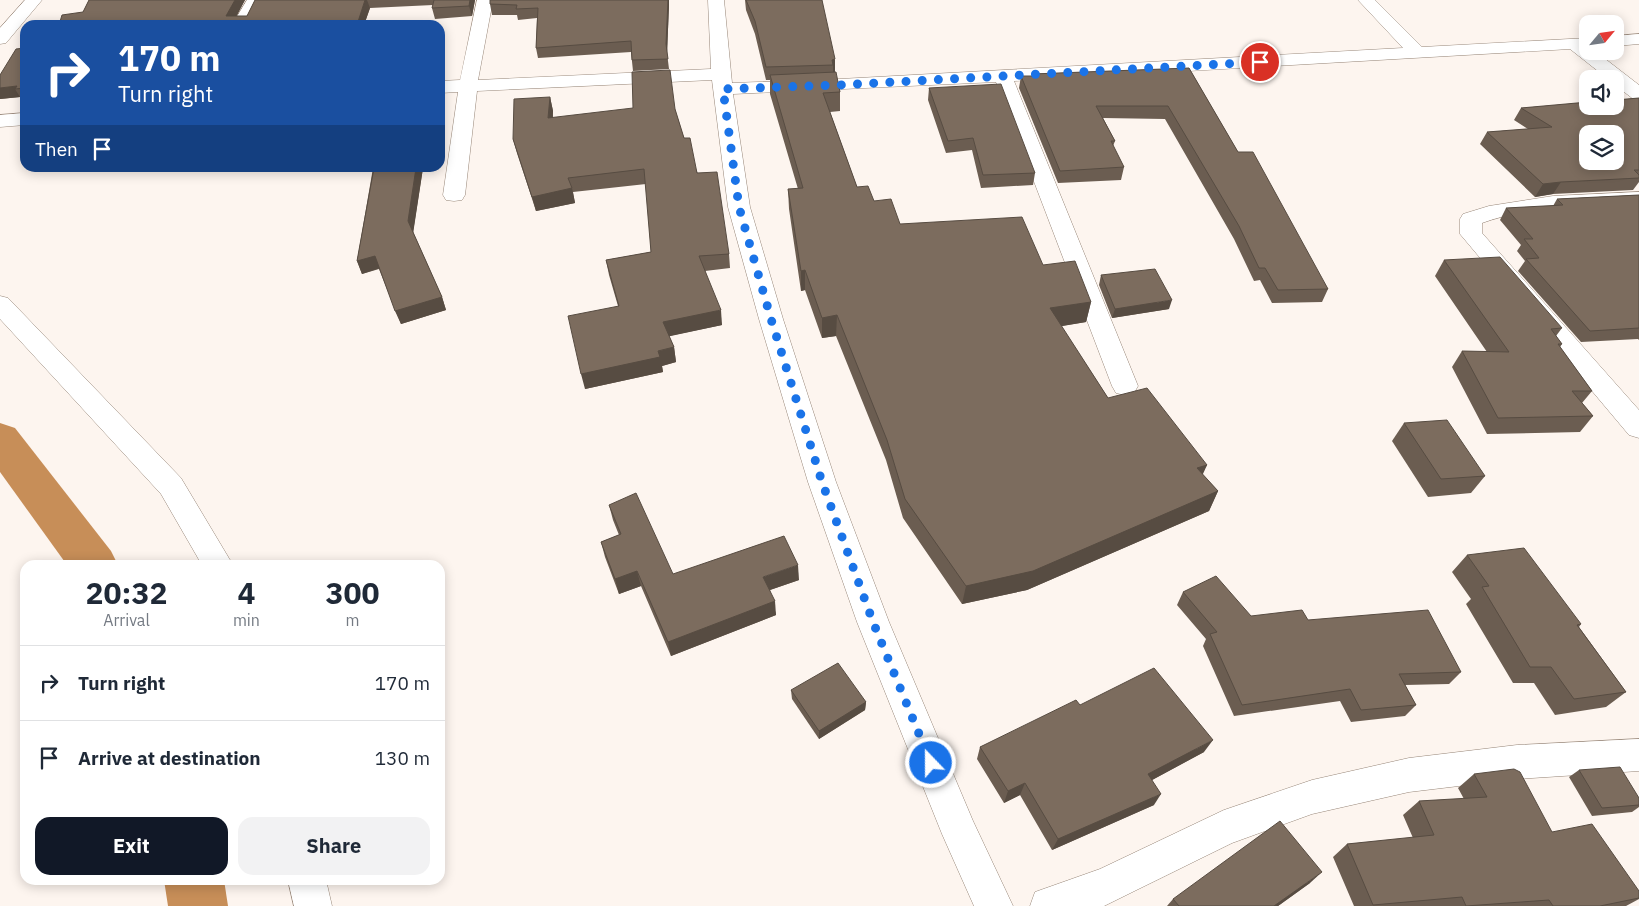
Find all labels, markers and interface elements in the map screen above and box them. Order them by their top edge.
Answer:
north arrow [1579,15,1624,60]
map controls [1579,15,1624,170]
text: 170 m [118,35,221,81]
icon: right [35,40,100,105]
pin [1239,41,1281,83]
icon: arrive [1246,48,1274,76]
button: sound [1579,70,1624,115]
text: Turn right [118,79,213,108]
button: layers [1579,125,1624,170]
icon: arrive [88,135,116,163]
text: Then [35,137,78,161]
text: 20:32 [86,573,167,612]
text: 4 [237,573,255,612]
text: 300 [325,573,379,612]
text: Arrival [103,610,150,630]
text: min [233,610,260,630]
text: m [345,610,359,630]
icon: right [35,669,63,697]
text: Turn right [78,671,165,695]
text: 170 m [375,671,430,695]
position arrow [904,736,956,788]
icon: arrive [35,744,63,772]
text: Arrive at destination [78,746,261,770]
text: 130 m [375,746,430,770]
button: Exit [35,817,228,875]
button: Share [238,817,430,875]

